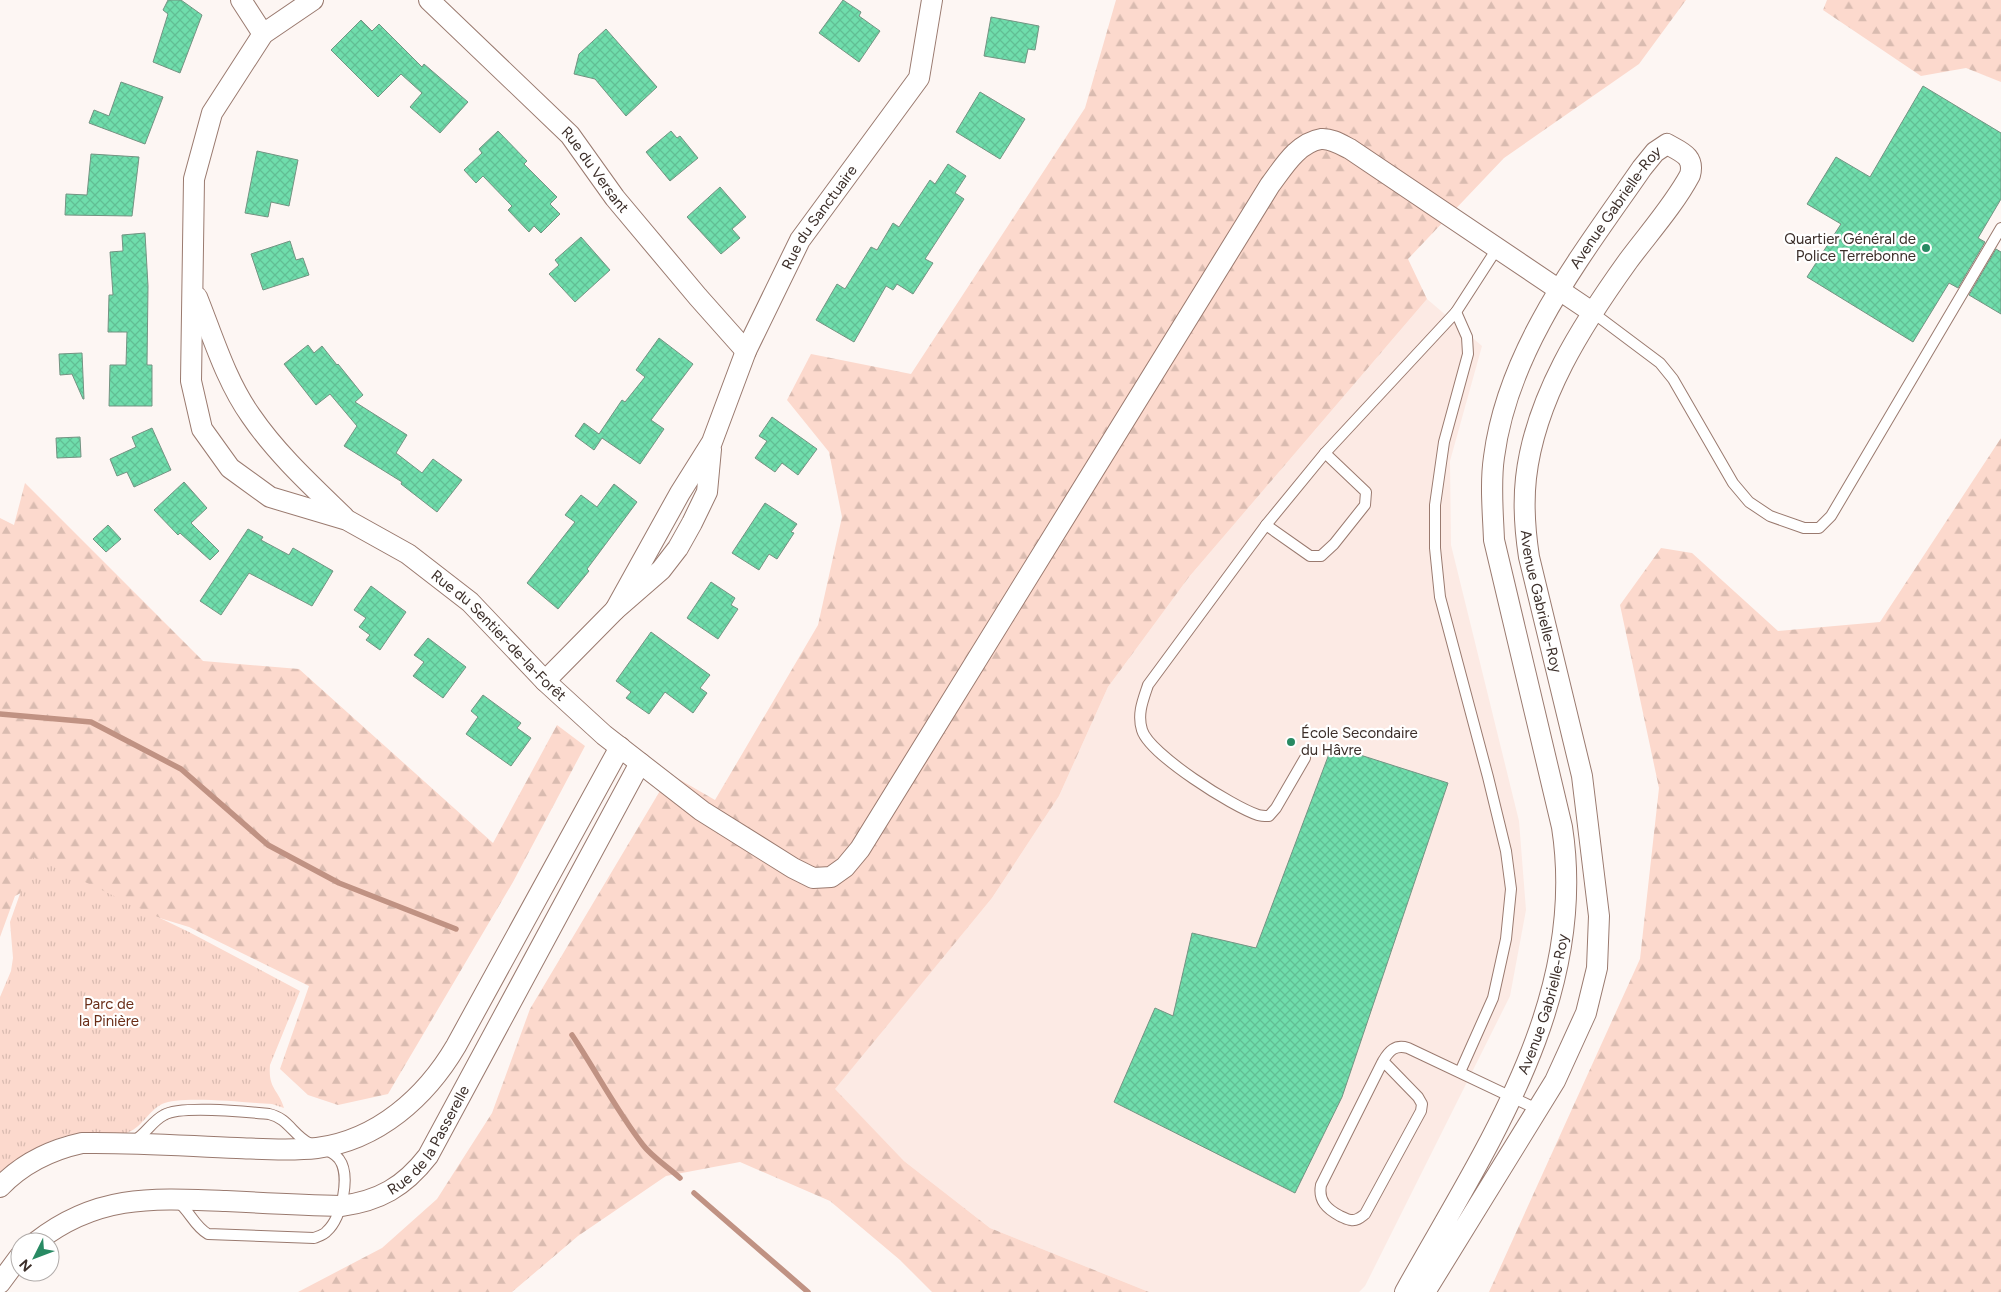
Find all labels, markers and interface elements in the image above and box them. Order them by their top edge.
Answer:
street label: Rue du Versant [558,123,633,217]
street label: Avenue Gabrielle-Roy [1566,142,1664,272]
street label: Rue du Sanctuaire [778,162,861,273]
place label: Quartier Général de Police Terrebonne [1784,230,1916,265]
marker: Quartier Général de Police Terrebonne [1920,242,1932,254]
street label: Avenue Gabrielle-Roy [1517,529,1566,675]
street label: Rue du Sentier-de-la-Forêt [427,566,570,705]
place label: École Secondaire du Hâvre [1301,724,1418,759]
marker: École Secondaire du Hâvre [1285,736,1297,748]
street label: Avenue Gabrielle-Roy [1514,933,1572,1077]
park label: Parc de la Pinière [79,995,139,1030]
street label: Rue de la Passerelle [384,1082,473,1199]
north arrow [10,1232,60,1282]
text: N [16,1256,36,1275]

